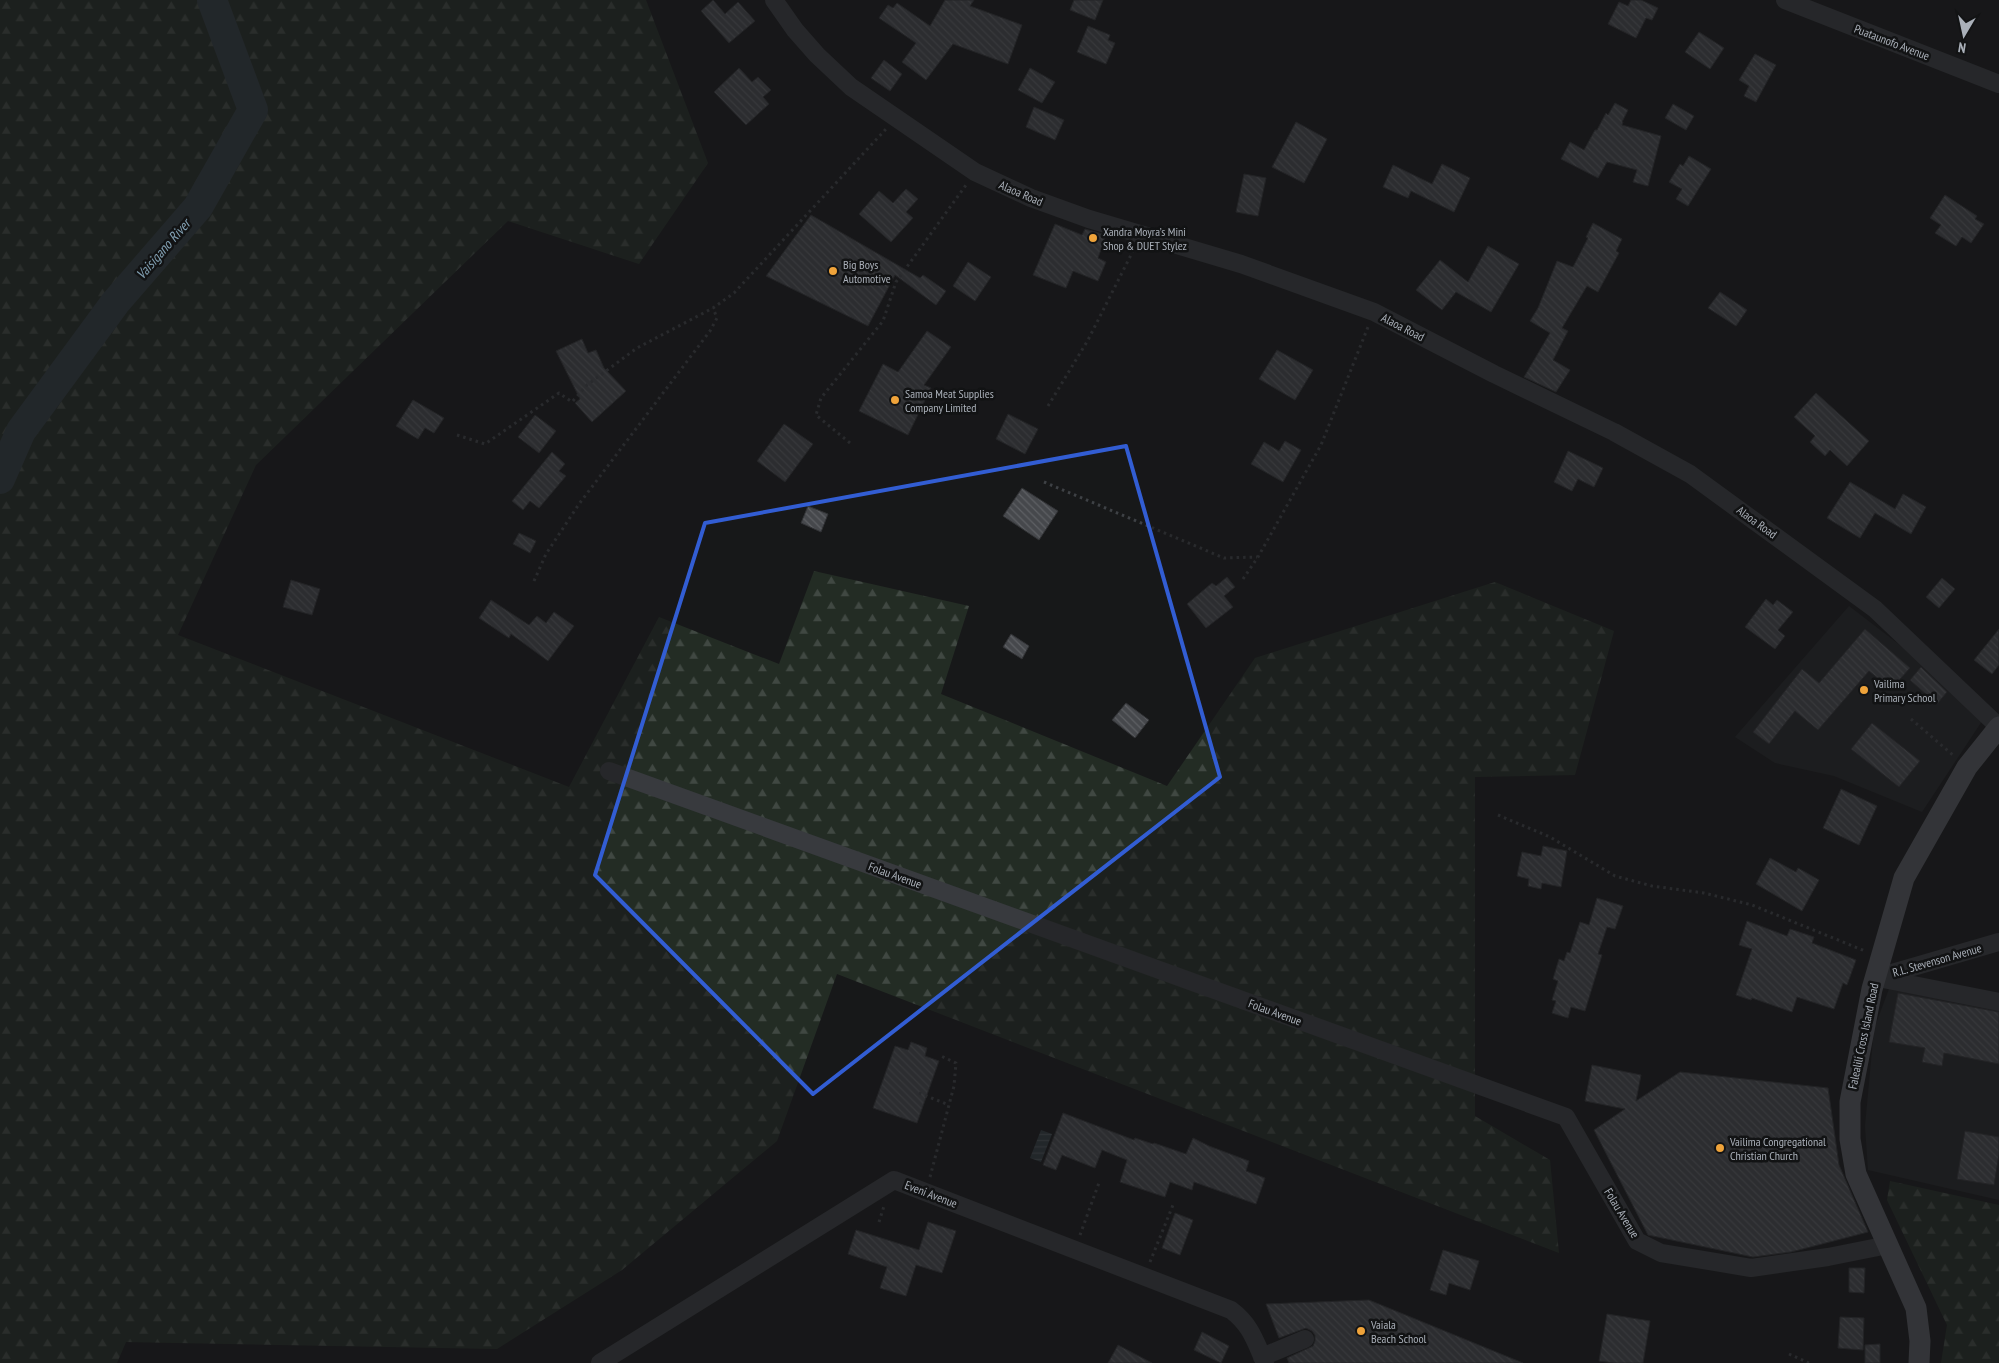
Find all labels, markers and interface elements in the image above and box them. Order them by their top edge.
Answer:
north arrow [1939,10,1989,60]
street label: Puataunofo Avenue [1852,21,1932,63]
text: N [1957,38,1967,57]
street label: Alaoa Road [997,177,1045,209]
water label: Vaisigano River [132,214,195,283]
place label: Xandra Moyra’s Mini Shop & DUET Stylez [1103,224,1187,253]
marker: Xandra Moyra’s Mini Shop & DUET Stylez [1087,232,1099,244]
place label: Big Boys Automotive [843,257,891,286]
marker: Big Boys Automotive [827,265,839,277]
street label: Alaoa Road [1379,310,1427,344]
place label: Samoa Meat Supplies Company Limited [905,386,994,415]
marker: Samoa Meat Supplies Company Limited [889,394,901,406]
street label: Alaoa Road [1734,502,1780,542]
place label: Vailima Primary School [1873,676,1936,705]
marker: Vailima Primary School [1858,684,1870,696]
street label: Folau Avenue [866,858,924,892]
street label: R.L. Stevenson Avenue [1891,940,1983,980]
street label: Falealili Cross Island Road [1844,982,1882,1090]
street label: Folau Avenue [1246,995,1304,1029]
place label: Vailima Congregational Christian Church [1729,1134,1826,1163]
marker: Vailima Congregational Christian Church [1714,1142,1726,1154]
street label: Eveni Avenue [903,1177,959,1211]
street label: Folau Avenue [1601,1185,1643,1241]
place label: Vaiala Beach School [1370,1317,1427,1346]
marker: Vaiala Beach School [1355,1325,1367,1337]

